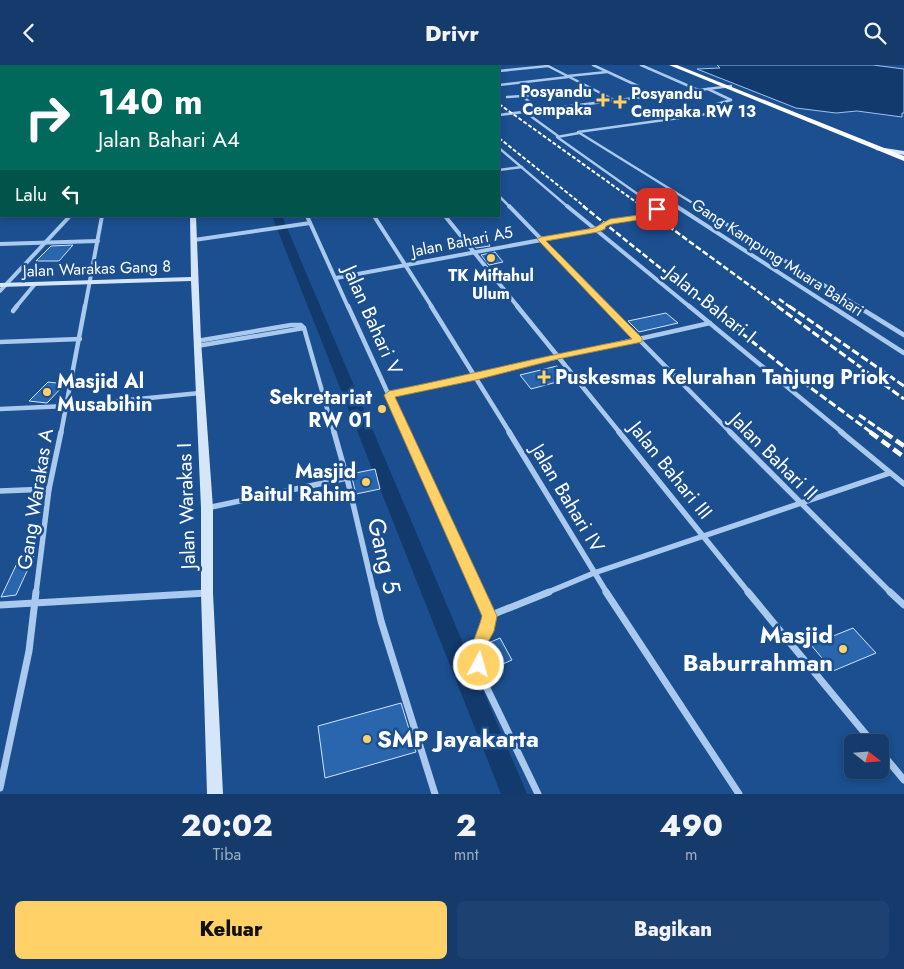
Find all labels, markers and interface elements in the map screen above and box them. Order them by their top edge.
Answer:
text: Drivr [425,17,479,49]
icon: back [15,19,43,47]
icon: search [861,19,889,47]
text: 140 m [98,77,203,127]
place label: Posyandu Cempaka [521,80,592,121]
place label: Posyandu Cempaka RW 13 [631,82,756,123]
icon: right [15,85,80,150]
marker: Posyandu Cempaka [596,93,610,107]
marker: Posyandu Cempaka RW 13 [613,95,627,109]
text: Jalan Bahari A4 [98,123,240,155]
icon: left [57,180,85,208]
text: Lalu [15,181,47,208]
pin [636,188,678,230]
street label: Gang Kampung Muara Bahari [687,193,868,322]
icon: arrive [643,195,671,223]
street label: Jalan Bahari A5 [407,220,515,263]
marker: TK Miftahul Ulum [485,252,497,264]
street label: Jalan Warakas Gang 8 [20,254,172,283]
street label: Jalan Bahari I [657,257,762,350]
street label: Jalan Bahari V [334,258,410,380]
place label: TK Miftahul Ulum [448,264,534,305]
place label: Puskesmas Kelurahan Tanjung Priok [555,363,890,392]
place label: Masjid Al Musabihin [57,367,152,419]
marker: Puskesmas Kelurahan Tanjung Priok [537,370,551,384]
place label: Sekretariat RW 01 [269,383,373,435]
marker: Masjid Al Musabihin [41,386,53,398]
marker: Sekretariat RW 01 [376,403,388,415]
street label: Jalan Bahari II [721,404,824,507]
street label: Jalan Bahari III [620,413,719,526]
street label: Gang Warakas A [10,426,61,572]
street label: Jalan Bahari IV [522,436,612,559]
street label: Jalan Warakas I [170,442,203,573]
place label: Masjid Baitul Rahim [240,457,356,509]
marker: Masjid Baitul Rahim [360,476,372,488]
street label: Gang 5 [359,514,410,597]
place label: Masjid Baburrahman [683,617,833,680]
position arrow [452,638,504,690]
marker: Masjid Baburrahman [837,643,849,655]
place label: SMP Jayakarta [377,721,539,756]
marker: SMP Jayakarta [361,733,373,745]
north arrow [844,734,889,779]
map controls [844,734,889,779]
text: 20:02 [181,804,273,847]
text: 2 [456,804,476,847]
text: 490 [660,804,723,847]
text: Tiba [213,843,241,866]
text: mnt [454,843,479,866]
text: m [685,843,697,866]
button: Keluar [15,901,447,959]
button: Bagikan [457,901,889,959]

